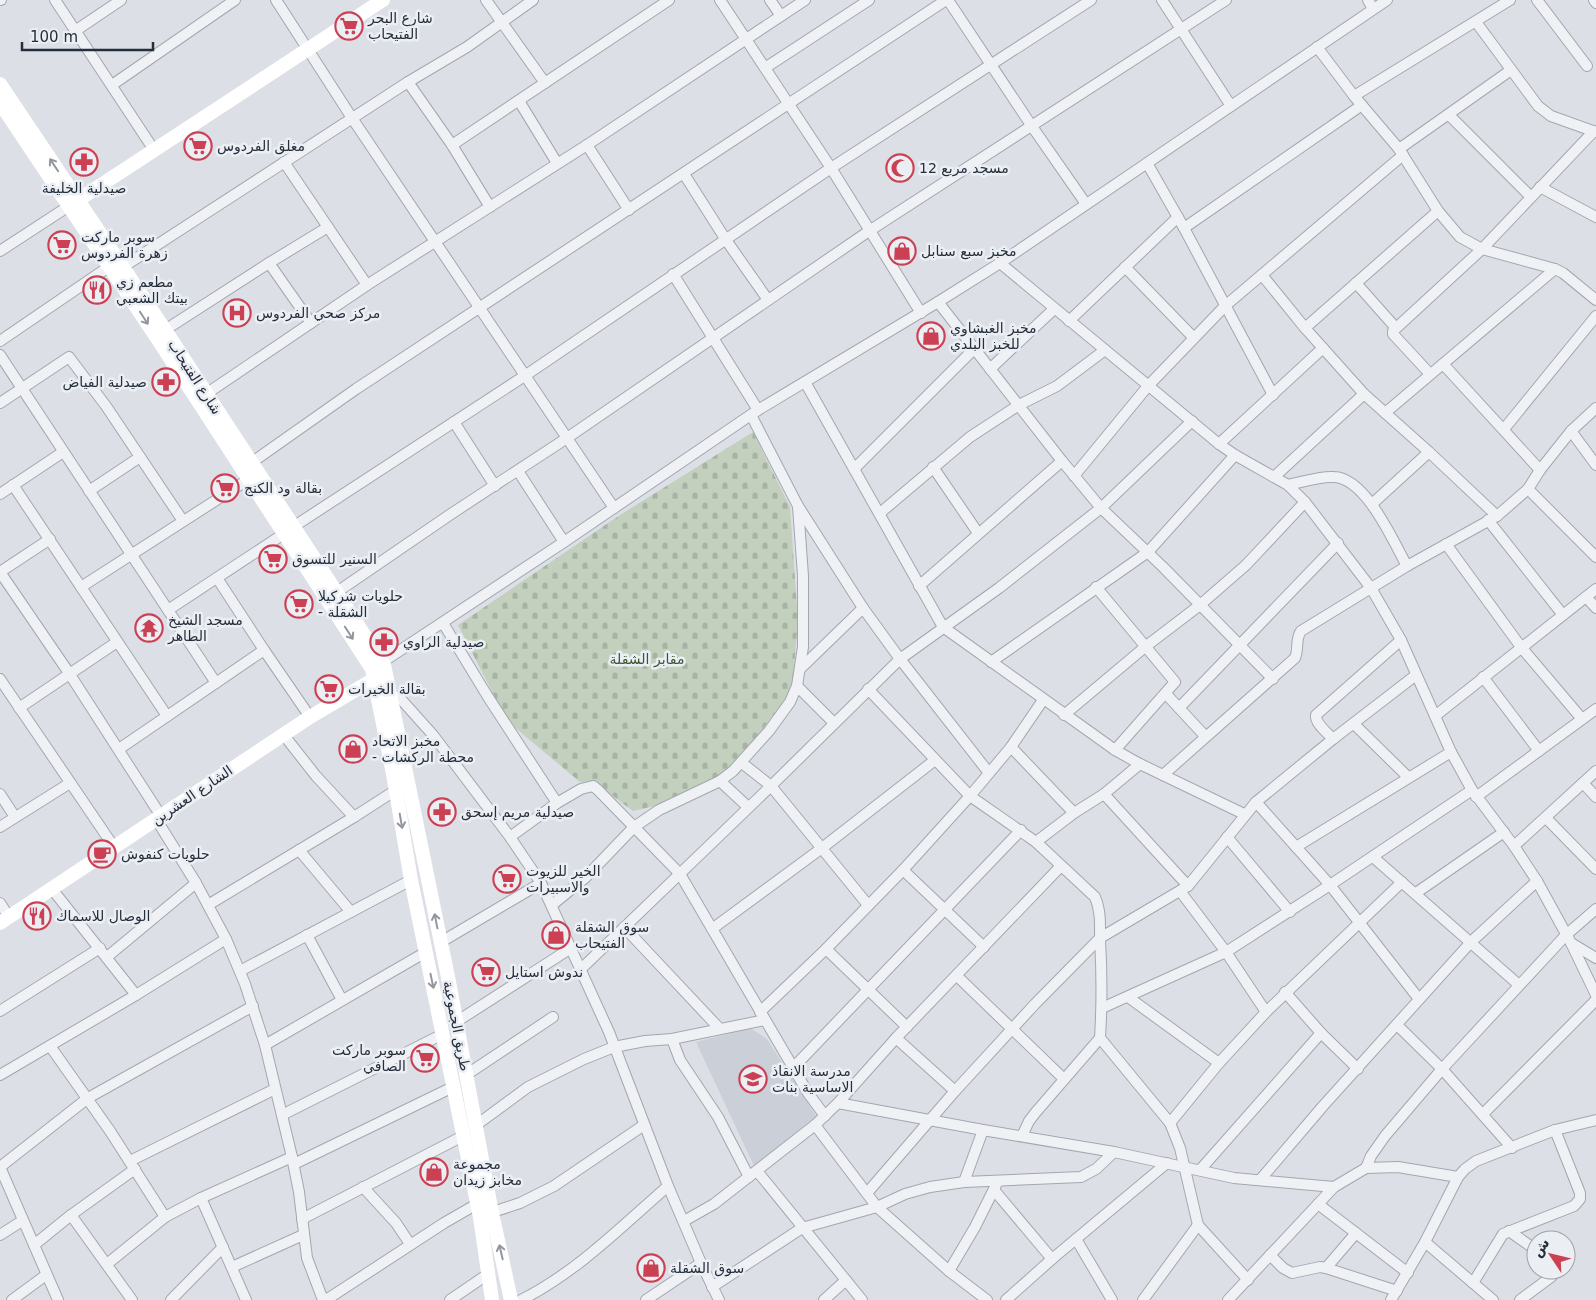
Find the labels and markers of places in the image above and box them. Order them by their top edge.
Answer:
place label: شارع البحر الفتيحاب [367,10,433,42]
supermarket icon: شارع البحر الفتيحاب [334,11,364,41]
supermarket icon: مغلق الفردوس [183,131,213,161]
place label: مغلق الفردوس [217,138,305,155]
pharmacy icon: صيدلية الخليفة [69,147,99,177]
mosque icon: مسجد مربع 12 [885,153,915,183]
place label: مسجد مربع 12 [919,160,1009,177]
place label: صيدلية الخليفة [42,180,126,196]
place label: سوبر ماركت زهرة الفردوس [81,229,168,262]
supermarket icon: سوبر ماركت زهرة الفردوس [47,230,77,260]
shop icon: مخبز سبع سنابل [887,236,917,266]
place label: مخبز سبع سنابل [921,243,1017,260]
place label: مطعم زي بيتك الشعبي [116,274,188,307]
restaurant icon: مطعم زي بيتك الشعبي [82,275,112,305]
hospital icon: مركز صحي الفردوس [222,298,252,328]
place label: مركز صحي الفردوس [256,305,380,322]
place label: مخبز الغبشاوي للخبز البلدي [950,320,1037,353]
shop icon: مخبز الغبشاوي للخبز البلدي [916,321,946,351]
pharmacy icon: صيدلية الفياض [151,367,181,397]
place label: صيدلية الفياض [62,374,147,391]
supermarket icon: بقالة ود الكنج [210,473,240,503]
place label: بقالة ود الكنج [244,480,322,497]
supermarket icon: السنير للتسوق [258,544,288,574]
place label: السنير للتسوق [292,551,377,568]
place label: حلويات شركيلا - الشقلة [318,588,403,620]
supermarket icon: حلويات شركيلا - الشقلة [284,589,314,619]
place label: مسجد الشيخ الطاهر [167,612,243,645]
temple icon: مسجد الشيخ الطاهر [134,613,164,643]
pharmacy icon: صيدلية الراوي [369,627,399,657]
place label: صيدلية الراوي [403,634,484,651]
supermarket icon: بقالة الخيرات [314,674,344,704]
place label: بقالة الخيرات [348,681,426,698]
place label: مخبز الاتحاد - محطة الركشات [372,733,474,766]
shop icon: مخبز الاتحاد - محطة الركشات [338,734,368,764]
pharmacy icon: صيدلية مريم إسحق [427,797,457,827]
place label: صيدلية مريم إسحق [461,804,574,821]
cafe icon: حلويات كنفوش [87,839,117,869]
place label: حلويات كنفوش [121,846,210,863]
place label: الخير للزيوت والاسبيرات [526,863,601,896]
supermarket icon: الخير للزيوت والاسبيرات [492,864,522,894]
restaurant icon: الوصال للاسماك [22,901,52,931]
place label: الوصال للاسماك [56,908,150,925]
place label: سوق الشقلة الفتيحاب [575,919,649,951]
shop icon: سوق الشقلة الفتيحاب [541,920,571,950]
supermarket icon: ندوش استايل [471,957,501,987]
place label: ندوش استايل [505,964,583,981]
place label: سوبر ماركت الصافي [332,1042,406,1075]
supermarket icon: سوبر ماركت الصافي [410,1043,440,1073]
place label: مدرسة الانقاذ الاساسية بنات [772,1063,853,1095]
school or university icon: مدرسة الانقاذ الاساسية بنات [738,1064,768,1094]
place label: مجموعة مخابز زيدان [453,1156,522,1189]
shop icon: مجموعة مخابز زيدان [419,1157,449,1187]
shop icon: سوق الشقلة [636,1253,666,1283]
place label: سوق الشقلة [670,1260,744,1277]

